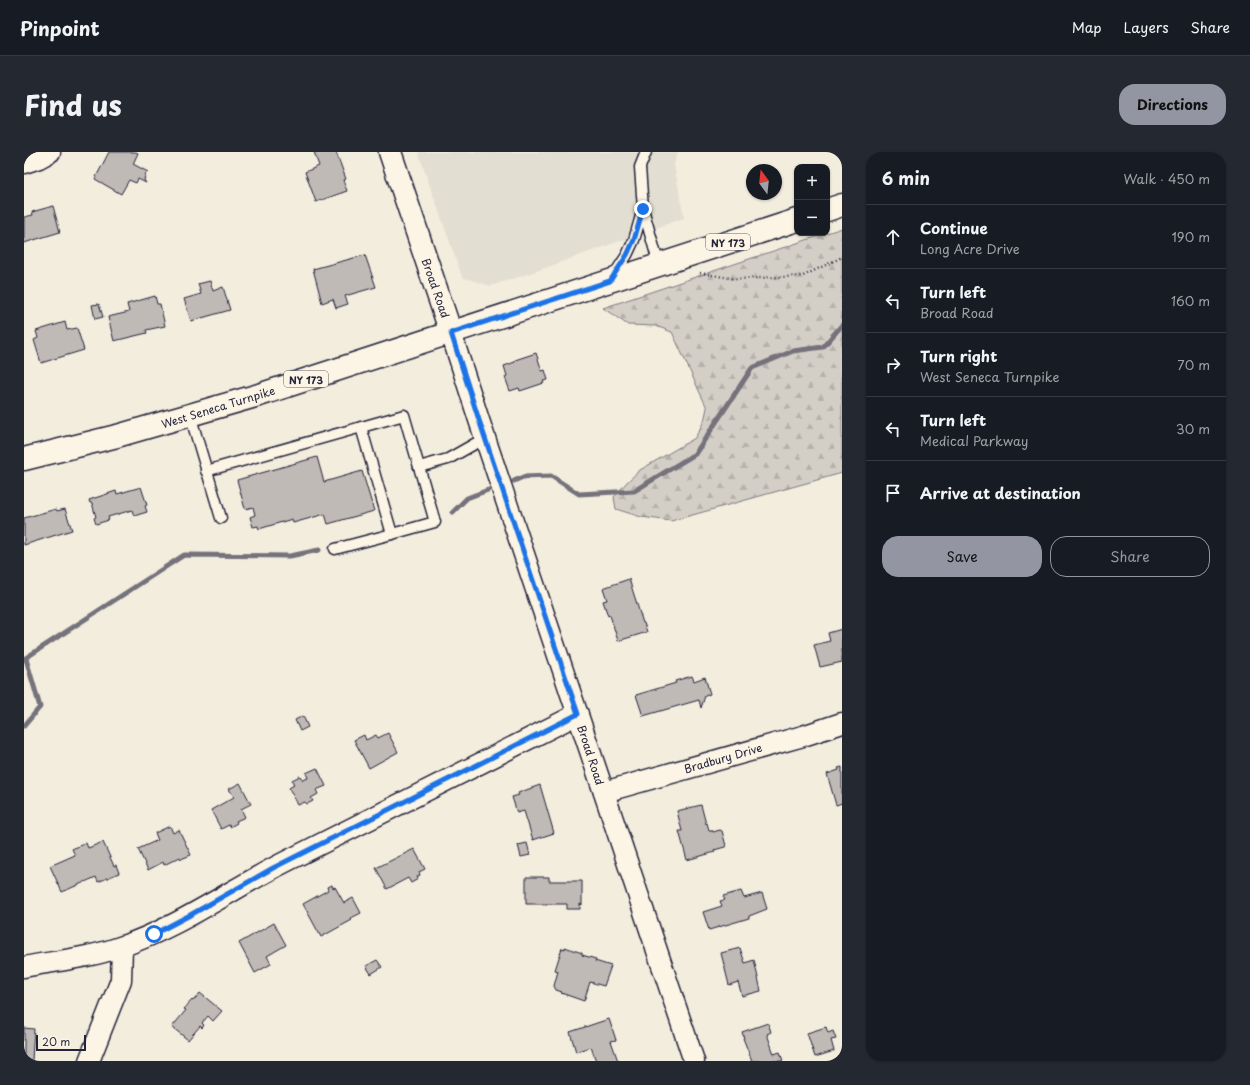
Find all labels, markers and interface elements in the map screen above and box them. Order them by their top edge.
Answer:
text: Pinpoint [20,14,100,42]
text: Map [1072,17,1102,38]
text: Layers [1124,17,1169,38]
text: Share [1191,17,1230,38]
text: Find us [24,83,122,126]
button: Directions [1119,84,1226,125]
north arrow [746,164,782,200]
map controls [794,164,830,236]
button: + [794,164,830,200]
text: 6 min [882,165,930,191]
text: Walk · 450 m [1124,169,1210,188]
route end [634,200,652,218]
button: − [794,200,830,236]
text: Continue [920,216,988,239]
icon: ahead [882,226,904,248]
text: 190 m [1171,227,1210,246]
road number: NY 173 [706,234,750,250]
text: Long Acre Drive [920,239,1020,258]
street label: Broad Road [418,256,454,320]
text: Turn left [920,280,986,303]
icon: left [882,290,904,312]
text: 160 m [1171,291,1210,310]
text: Broad Road [920,303,994,322]
text: Turn right [920,344,997,367]
icon: right [882,354,904,376]
text: 70 m [1177,355,1210,374]
text: West Seneca Turnpike [920,367,1059,386]
road number: NY 173 [284,371,328,387]
street label: West Seneca Turnpike [159,382,277,432]
text: Turn left [920,408,986,431]
icon: left [882,418,904,440]
text: 30 m [1176,419,1210,438]
text: Medical Parkway [920,431,1028,450]
text: Arrive at destination [920,481,1081,504]
icon: arrive [882,482,904,504]
button: Save [882,536,1042,577]
button: Share [1050,536,1210,577]
street label: Broad Road [573,723,609,787]
street label: Bradbury Drive [682,739,764,777]
route start [145,925,163,943]
scale bar [36,1033,86,1052]
text: 20 m [42,1033,70,1050]

